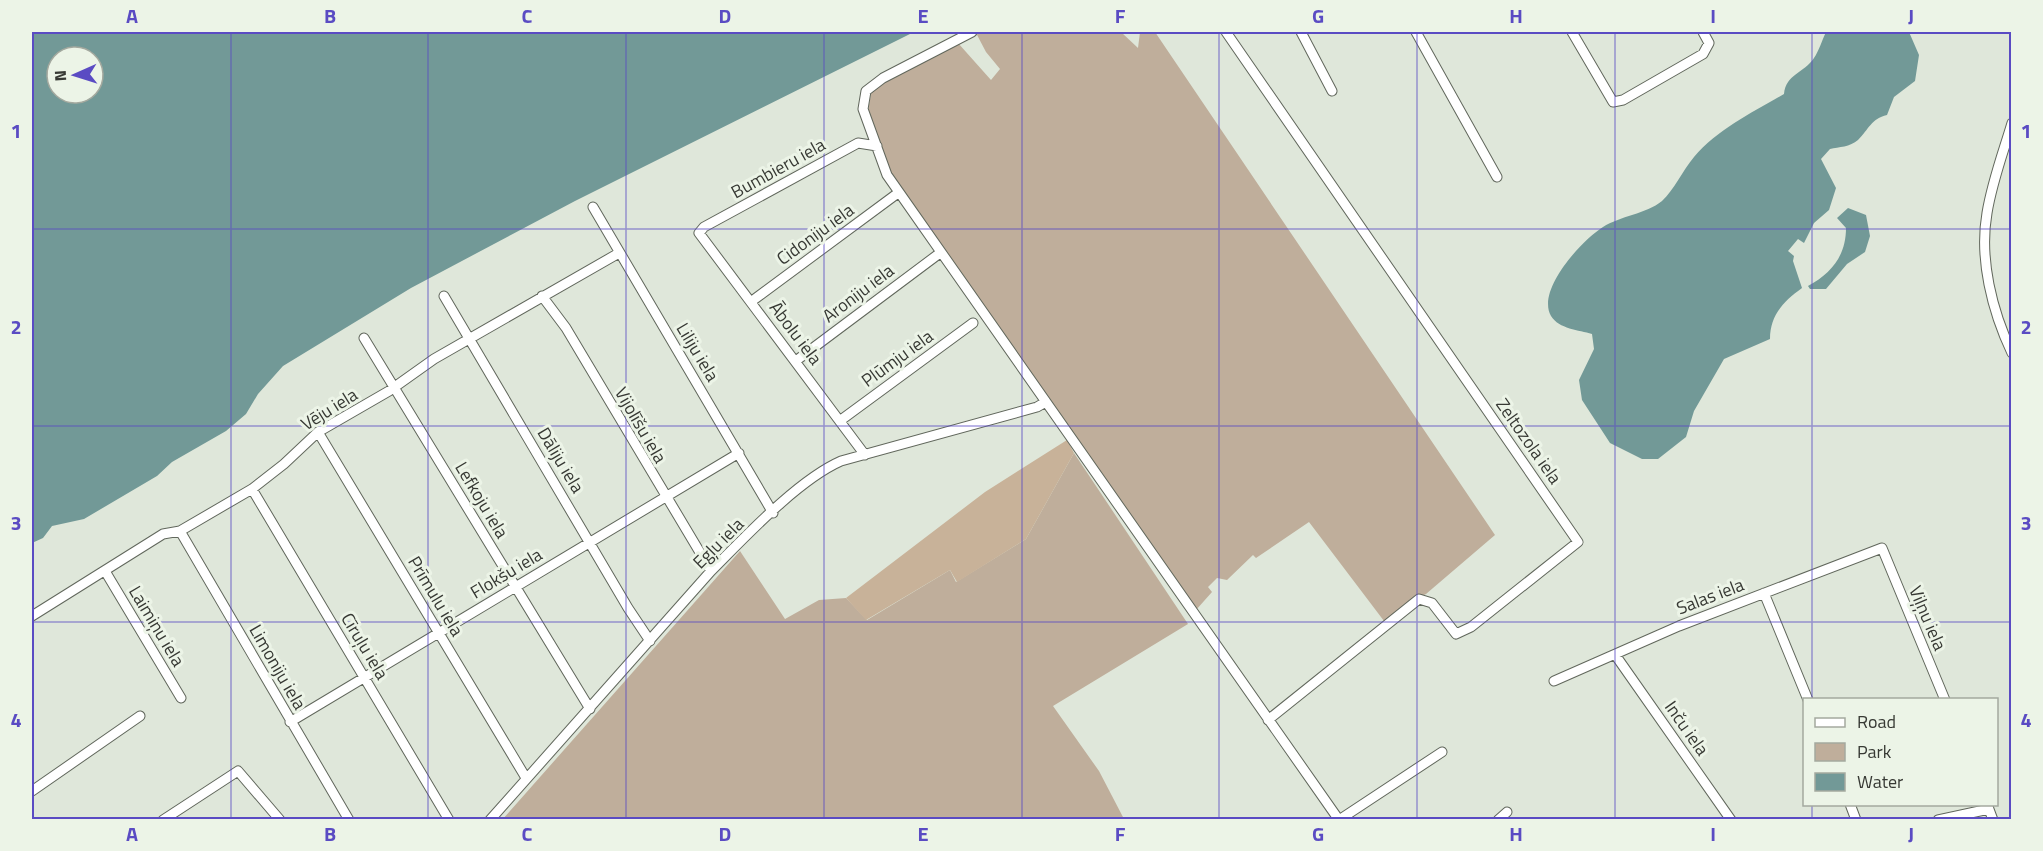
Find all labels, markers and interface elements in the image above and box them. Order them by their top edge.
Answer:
text: A [126,0,138,31]
text: B [324,0,336,31]
text: C [522,0,533,31]
text: D [719,0,731,31]
text: E [917,0,929,31]
text: F [1115,0,1126,31]
text: G [1312,0,1324,31]
text: H [1509,0,1523,31]
text: I [1710,0,1716,31]
text: J [1908,0,1914,31]
north arrow [45,45,105,105]
text: N [48,70,72,82]
text: 1 [10,115,22,146]
text: 1 [2020,115,2032,146]
street label: Bumbieru iela [726,131,830,205]
street label: Cidoniju iela [771,197,859,271]
street label: Aroniju iela [817,257,899,329]
street label: Ābolu iela [763,295,829,371]
text: 2 [10,311,22,342]
text: 2 [2020,311,2032,342]
street label: Liliju iela [670,317,726,387]
street label: Plūmju iela [855,323,939,393]
street label: Vēju iela [295,381,363,437]
street label: Vijolīšu iela [608,382,674,468]
street label: Zeltozola iela [1489,393,1569,489]
street label: Dāliju iela [531,422,591,498]
street label: Lefkoju iela [449,457,515,543]
text: 3 [10,507,22,538]
text: 3 [2020,507,2032,538]
street label: Egļu iela [686,511,750,575]
street label: Flokšu iela [465,541,547,605]
street label: Prīmulu iela [401,551,471,641]
street label: Salas iela [1672,571,1748,621]
street label: Laimiņu iela [122,580,192,672]
street label: Viļņu iela [1902,581,1954,655]
street label: Cīruļu iela [334,608,396,684]
street label: Limoniju iela [243,619,313,715]
street label: Inču iela [1658,695,1716,761]
legend [1803,698,1998,806]
text: 4 [10,704,22,735]
text: 4 [2020,704,2032,735]
text: Road [1857,708,1896,735]
text: Park [1857,738,1892,765]
text: Water [1857,768,1903,795]
text: A [126,818,138,849]
text: B [324,818,336,849]
text: C [522,818,533,849]
text: D [719,818,731,849]
text: E [917,818,929,849]
text: F [1115,818,1126,849]
text: G [1312,818,1324,849]
text: H [1509,818,1523,849]
text: I [1710,818,1716,849]
text: J [1908,818,1914,849]

